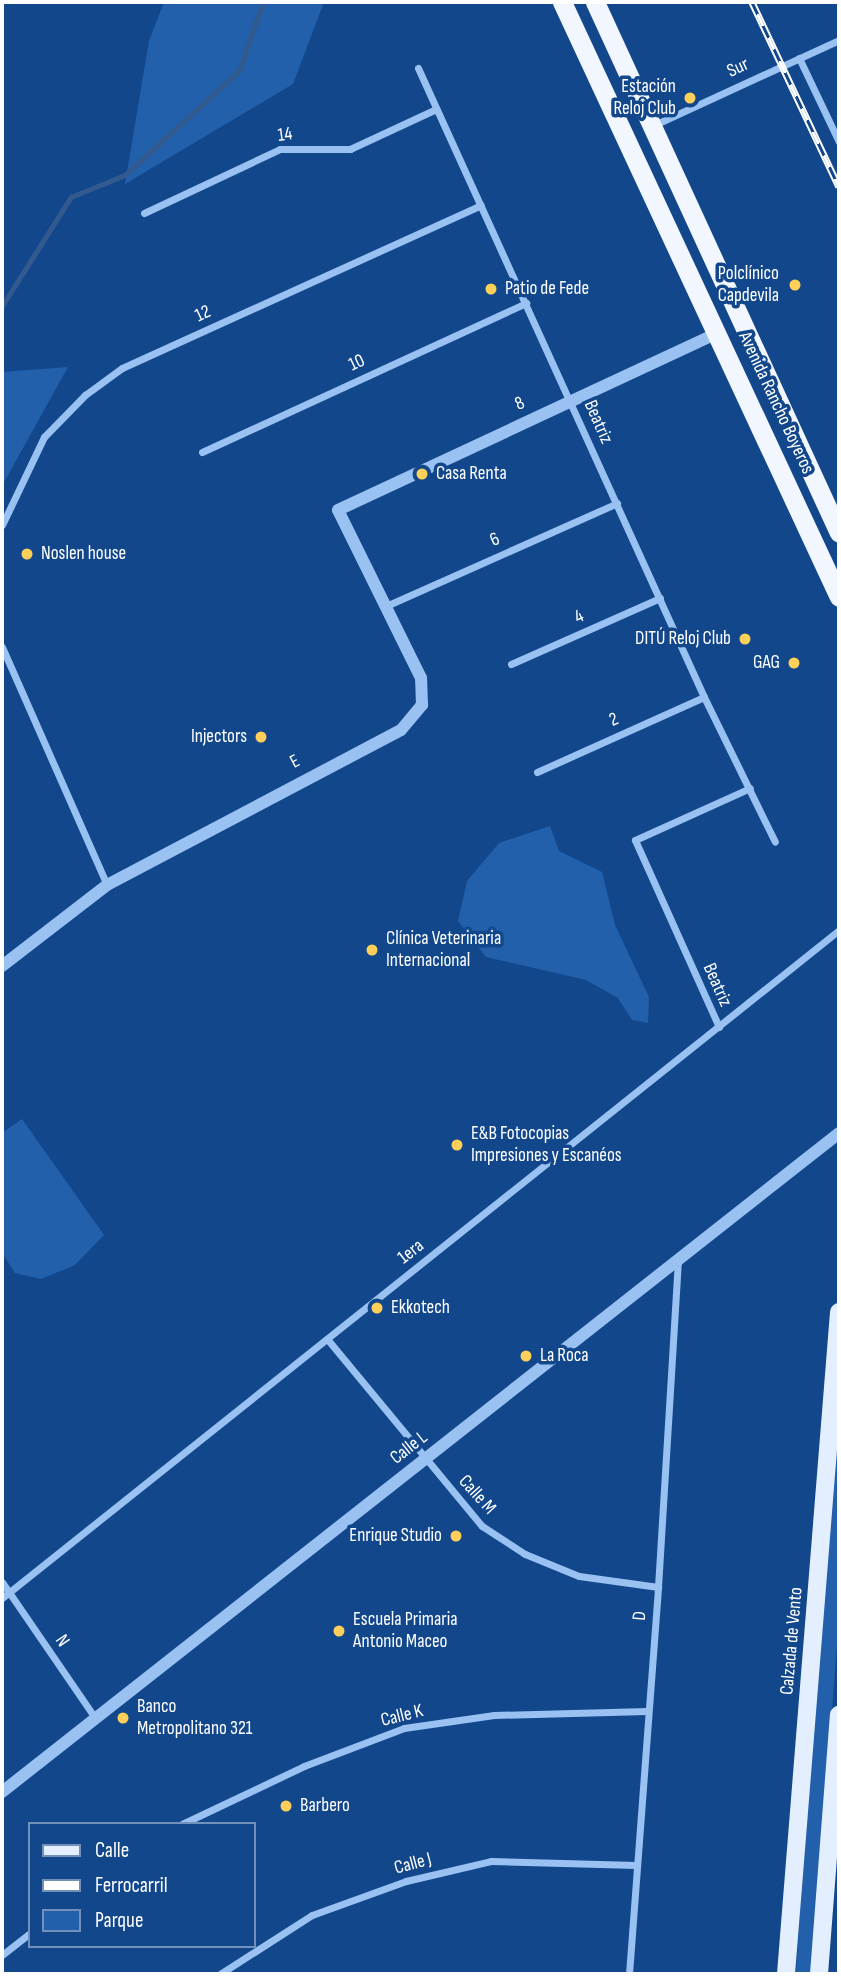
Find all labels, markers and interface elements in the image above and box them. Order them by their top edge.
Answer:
street label: Sur [723,53,753,83]
place label: Estación Reloj Club [613,76,676,120]
marker: Estación Reloj Club [682,90,698,106]
street label: 14 [276,123,294,147]
place label: Polclínico Capdevila [718,263,779,307]
marker: Polclínico Capdevila [785,275,805,295]
place label: Patio de Fede [505,278,589,300]
marker: Patio de Fede [483,281,499,297]
street label: 12 [192,301,214,327]
street label: Avenida Rancho Boyeros [733,328,819,478]
street label: 10 [345,349,369,377]
street label: 8 [511,392,529,416]
street label: Beatriz [578,397,618,447]
place label: Casa Renta [436,463,507,485]
marker: Casa Renta [414,466,430,482]
street label: 6 [487,528,503,552]
place label: Noslen house [41,543,126,565]
marker: Noslen house [19,546,35,562]
street label: 4 [571,605,587,629]
place label: DITÚ Reloj Club [635,628,731,650]
marker: DITÚ Reloj Club [737,631,753,647]
place label: GAG [753,652,780,674]
marker: GAG [786,655,802,671]
street label: 2 [606,708,622,732]
place label: Injectors [191,726,247,748]
marker: Injectors [253,729,269,745]
street label: E [286,750,304,774]
place label: Clínica Veterinaria Internacional [386,928,501,972]
marker: Clínica Veterinaria Internacional [364,942,380,958]
street label: Beatriz [697,960,737,1010]
place label: E&B Fotocopias Impresiones y Escanéos [471,1123,622,1167]
marker: E&B Fotocopias Impresiones y Escanéos [449,1137,465,1153]
street label: 1era [393,1235,429,1269]
place label: Ekkotech [391,1297,450,1319]
marker: Ekkotech [369,1300,385,1316]
place label: La Roca [540,1345,588,1367]
marker: La Roca [518,1348,534,1364]
street label: Calle L [386,1426,432,1470]
street label: Calle M [453,1471,501,1519]
place label: Enrique Studio [349,1525,442,1547]
marker: Enrique Studio [448,1528,464,1544]
street label: Calzada de Vento [776,1586,808,1696]
place label: Escuela Primaria Antonio Maceo [353,1609,458,1653]
street label: D [628,1610,652,1622]
marker: Escuela Primaria Antonio Maceo [331,1623,347,1639]
street label: N [50,1631,74,1651]
place label: Banco Metropolitano 321 [137,1696,252,1740]
street label: Calle K [379,1700,425,1732]
marker: Banco Metropolitano 321 [115,1710,131,1726]
place label: Barbero [300,1795,350,1817]
marker: Barbero [278,1798,294,1814]
legend [28,1822,256,1948]
text: Calle [95,1838,129,1863]
street label: Calle J [392,1848,434,1880]
text: Ferrocarril [95,1873,168,1898]
text: Parque [95,1908,143,1933]

